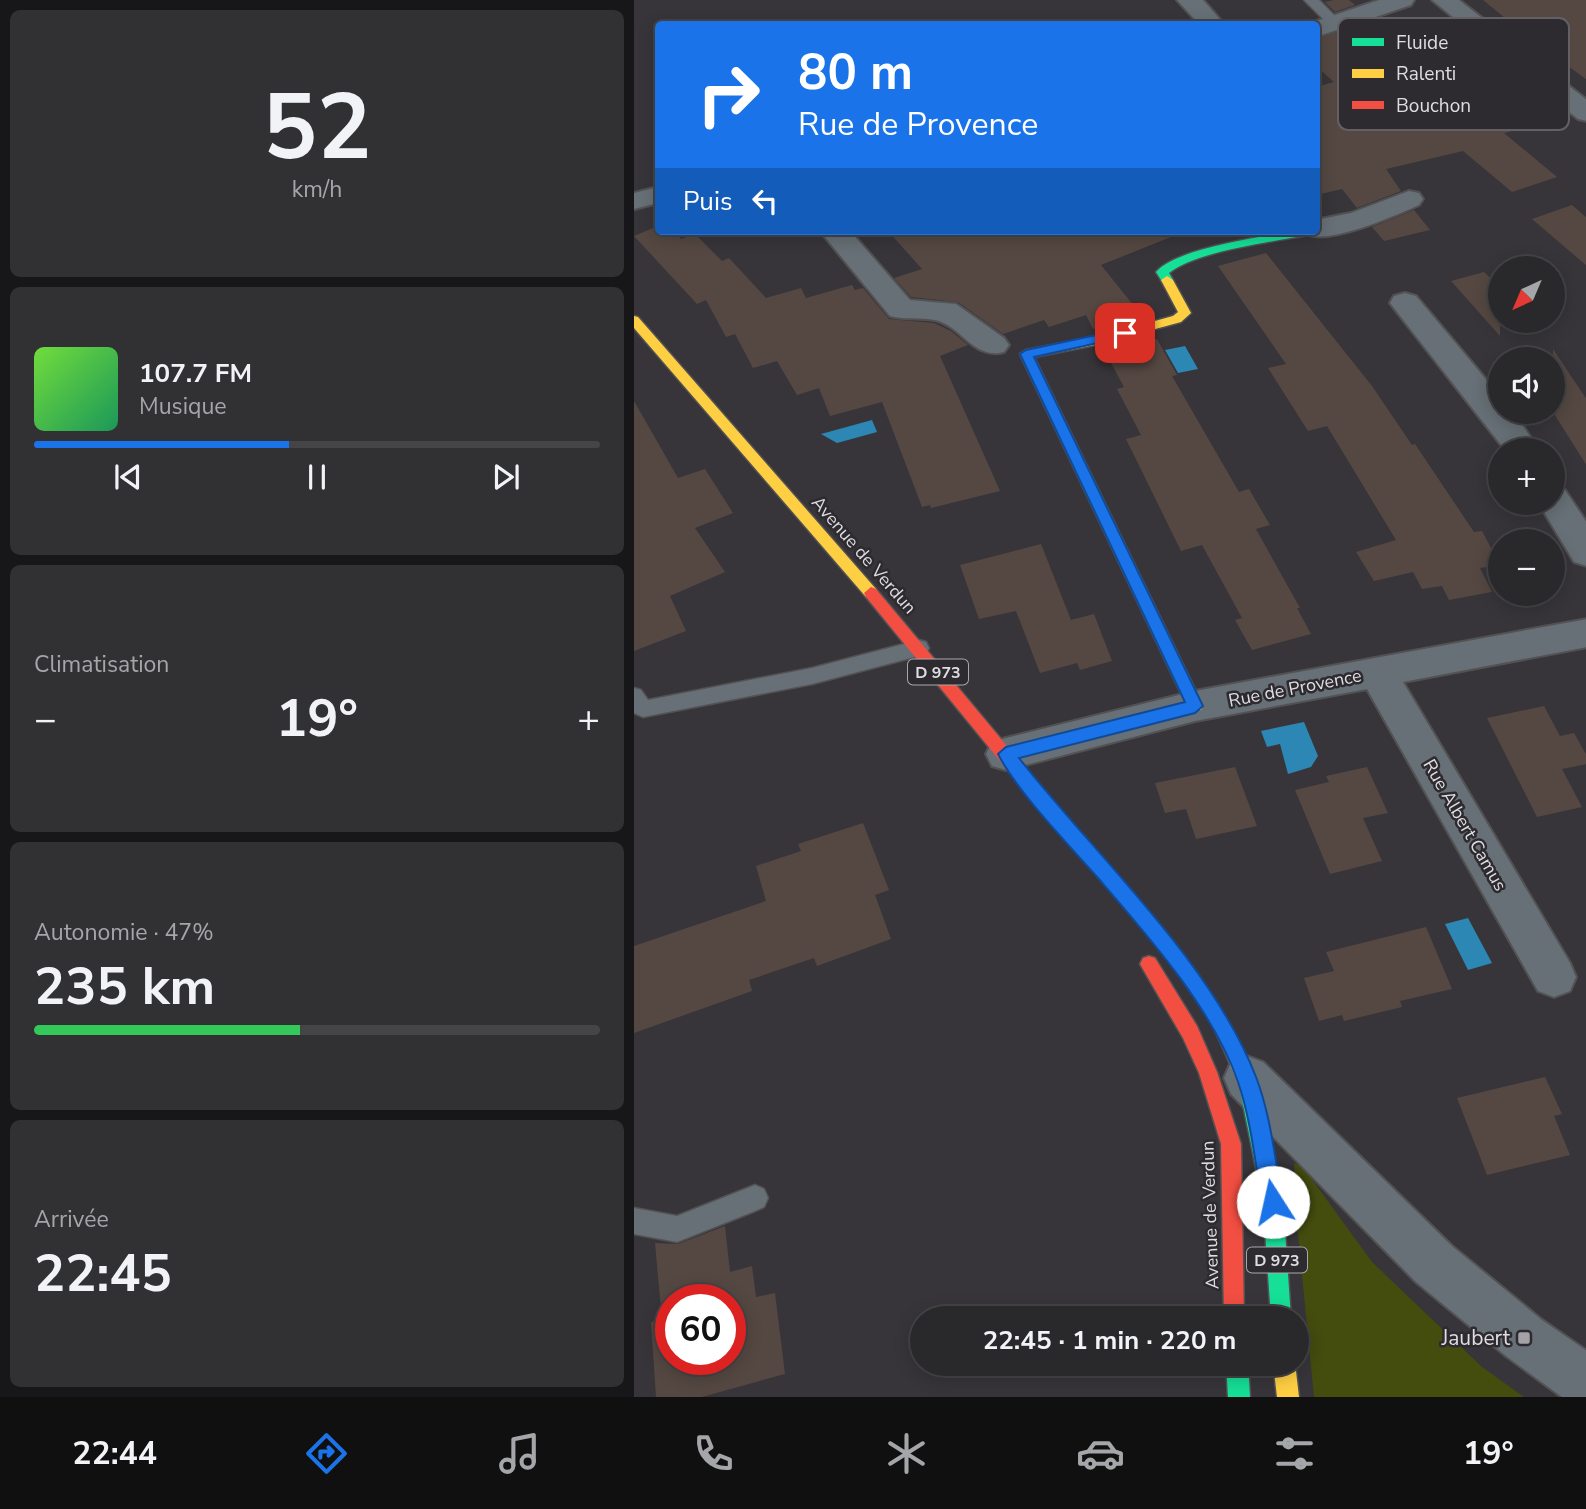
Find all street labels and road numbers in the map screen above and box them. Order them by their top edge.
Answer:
street label: Avenue de Verdun [806,491,922,619]
road number: D 973 [908,660,968,684]
street label: Rue de Provence [1226,663,1364,713]
street label: Rue Albert Camus [1418,755,1512,895]
street label: Avenue de Verdun [1195,1140,1225,1290]
road number: D 973 [1247,1248,1307,1272]

